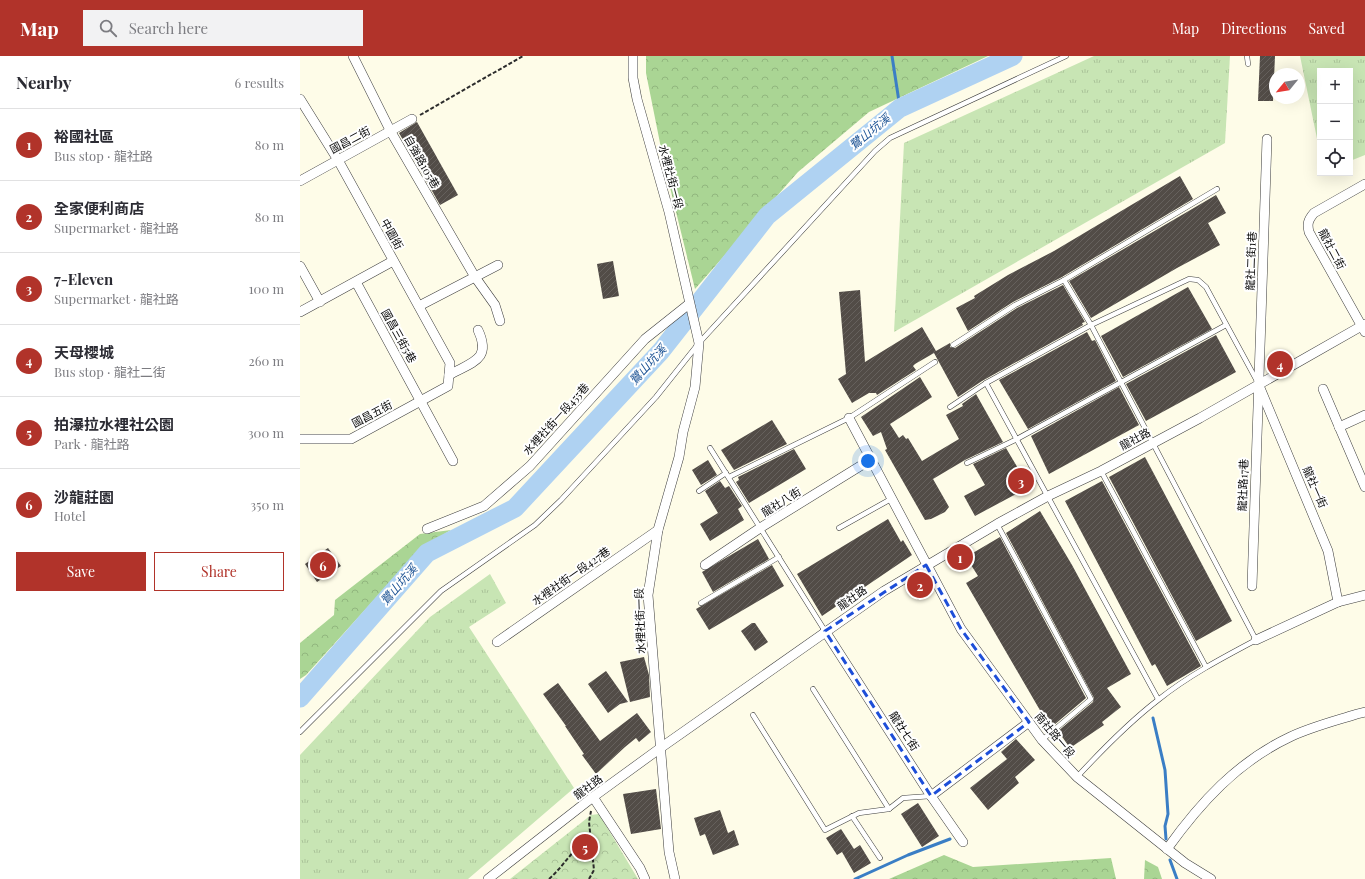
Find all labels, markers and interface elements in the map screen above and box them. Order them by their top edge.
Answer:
search box [83,10,363,46]
text: Map [20,15,59,41]
icon: search [97,17,119,39]
text: Search here [129,18,208,38]
text: Map [1172,19,1199,38]
text: Directions [1221,19,1287,38]
text: Saved [1309,19,1345,38]
north arrow [1269,68,1305,104]
map controls [1317,68,1353,176]
button: + [1317,68,1353,104]
text: Nearby [16,71,71,93]
text: 6 results [234,74,284,91]
button: − [1317,104,1353,140]
water label: 鷺山坑溪 [846,109,895,153]
street label: 國昌二街 [327,123,373,157]
text: 裕國社區 [54,126,114,146]
street label: 自強路105巷 [401,132,444,191]
text: 1 [27,136,31,153]
text: 80 m [255,136,284,153]
button: locate [1317,140,1353,176]
street label: 水裡社街一段 [656,143,687,211]
text: Bus stop · 龍社路 [54,147,153,164]
text: 全家便利商店 [54,198,144,218]
text: 2 [26,208,32,225]
text: 80 m [255,208,284,225]
street label: 中園街 [378,216,407,252]
text: Supermarket · 龍社路 [54,219,179,236]
street label: 龍社二街 [1315,226,1349,272]
street label: 龍社二街1巷 [1242,231,1259,291]
text: 7-Eleven [54,269,113,289]
text: 3 [26,280,32,297]
text: 100 m [249,280,284,297]
text: Supermarket · 龍社路 [54,290,179,307]
street label: 國昌三街5巷 [378,306,420,365]
water label: 鷺山坑溪 [625,340,671,388]
text: 天母櫻城 [54,342,114,362]
pin: 4 [1267,349,1293,379]
text: 4 [26,352,32,369]
text: 260 m [248,352,284,369]
text: Bus stop · 龍社二街 [54,363,166,380]
street label: 水裡社街一段455巷 [519,380,592,458]
street label: 國昌五街 [349,397,395,431]
text: 拍瀑拉水裡社公園 [54,414,174,434]
text: 5 [26,424,32,441]
text: 300 m [248,424,284,441]
street label: 龍社路 [1117,424,1153,453]
text: Park · 龍社路 [54,435,129,452]
your location [858,451,878,471]
street label: 龍社路17巷 [1234,458,1251,512]
street label: 龍社一街 [1300,464,1331,510]
pin: 3 [1008,466,1034,496]
street label: 龍社八街 [758,484,803,520]
text: 沙龍莊園 [54,487,114,507]
text: 6 [25,496,33,513]
text: 350 m [250,496,284,513]
text: Hotel [54,507,86,524]
pin: 1 [947,542,973,572]
street label: 水裡社街一段427巷 [529,543,613,608]
pin: 6 [310,550,336,580]
button: Save [16,552,146,591]
button: Share [154,552,284,591]
water label: 鷺山坑溪 [376,559,421,608]
pin: 2 [907,570,933,600]
street label: 龍社路 [834,582,870,613]
street label: 水裡社街一段 [631,588,648,654]
street label: 龍社七街 [886,708,923,753]
street label: 南社路一段 [1032,709,1079,761]
street label: 龍社路 [570,771,605,803]
pin: 5 [572,832,598,862]

